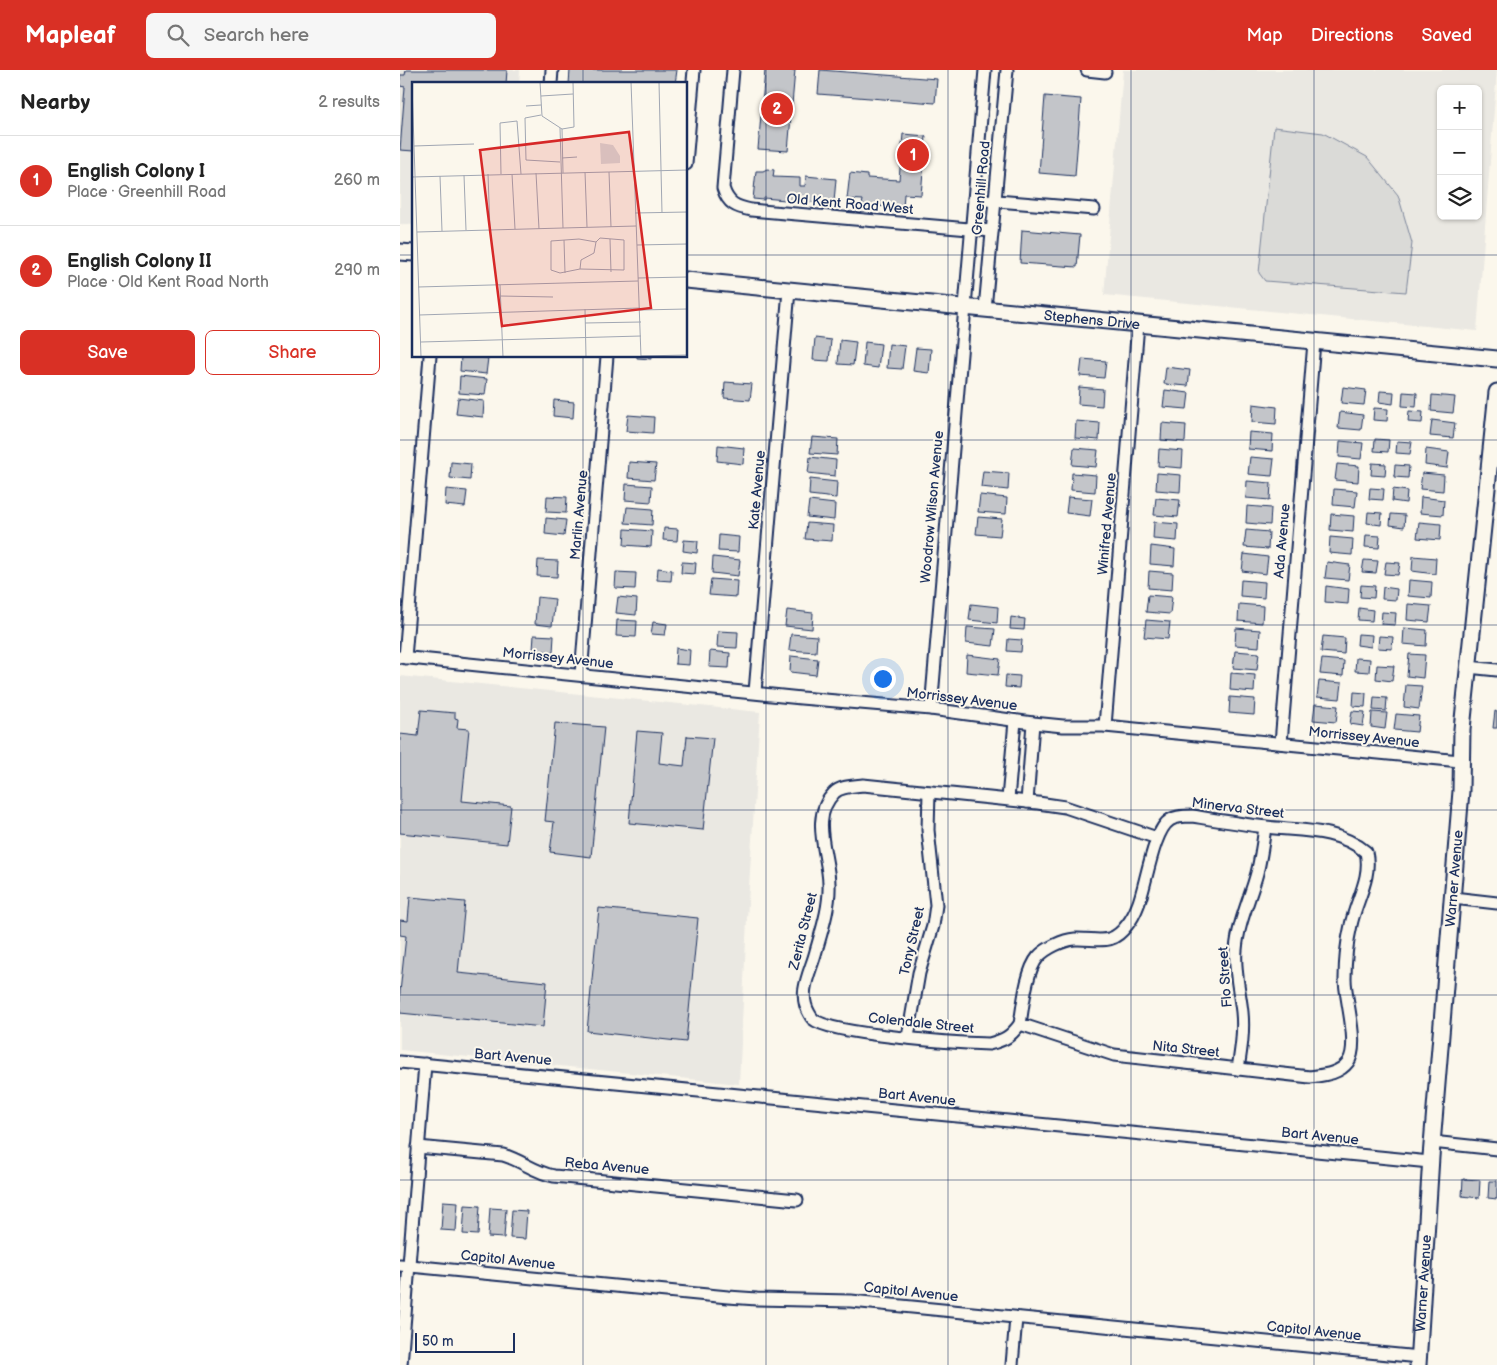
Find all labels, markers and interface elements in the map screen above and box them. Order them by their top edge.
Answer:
search box [146,13,496,58]
text: Mapleaf [25,21,116,50]
icon: search [164,21,192,49]
text: Search here [204,24,309,47]
text: Map [1247,25,1283,46]
text: Directions [1311,25,1393,46]
text: Saved [1421,25,1472,46]
inset map [412,82,688,358]
map controls [1437,85,1482,220]
button: + [1437,85,1482,130]
text: Nearby [20,90,90,115]
pin: 2 [761,90,793,128]
text: 2 results [318,93,380,112]
button: − [1437,130,1482,175]
pin: 1 [897,136,929,174]
street label: Greenhill Road [968,140,994,236]
text: English Colony I [67,160,205,183]
text: 1 [33,171,39,190]
text: 260 m [334,171,380,190]
button: layers [1437,175,1482,220]
text: Place · Greenhill Road [67,183,226,202]
street label: Old Kent Road West [786,190,915,218]
text: English Colony II [67,250,212,273]
text: 2 [31,261,41,280]
text: 290 m [334,261,380,280]
text: Place · Old Kent Road North [67,273,269,292]
street label: Stephens Drive [1043,306,1141,333]
button: Save [20,330,195,375]
button: Share [205,330,380,375]
street label: Woodrow Wilson Avenue [917,430,947,584]
street label: Kate Avenue [745,450,769,530]
street label: Marlin Avenue [567,469,591,561]
street label: Winifred Avenue [1094,472,1120,576]
street label: Ada Avenue [1270,503,1294,579]
street label: Morrissey Avenue [502,644,614,672]
your location [870,666,896,692]
street label: Morrissey Avenue [906,684,1018,714]
street label: Morrissey Avenue [1308,723,1420,751]
street label: Minerva Street [1191,794,1286,822]
street label: Warner Avenue [1441,829,1466,927]
street label: Zerita Street [785,890,821,972]
street label: Tony Street [896,904,928,977]
street label: Flo Street [1214,945,1236,1008]
street label: Colendale Street [867,1009,975,1037]
street label: Nita Street [1152,1037,1221,1061]
street label: Bart Avenue [474,1045,552,1069]
street label: Bart Avenue [877,1084,957,1110]
street label: Bart Avenue [1280,1123,1360,1149]
street label: Reba Avenue [564,1154,650,1178]
street label: Warner Avenue [1412,1234,1435,1332]
street label: Capitol Avenue [460,1247,556,1273]
street label: Capitol Avenue [863,1279,959,1305]
street label: Capitol Avenue [1266,1318,1362,1344]
scale bar [415,1330,515,1353]
text: 50 m [422,1333,454,1350]

